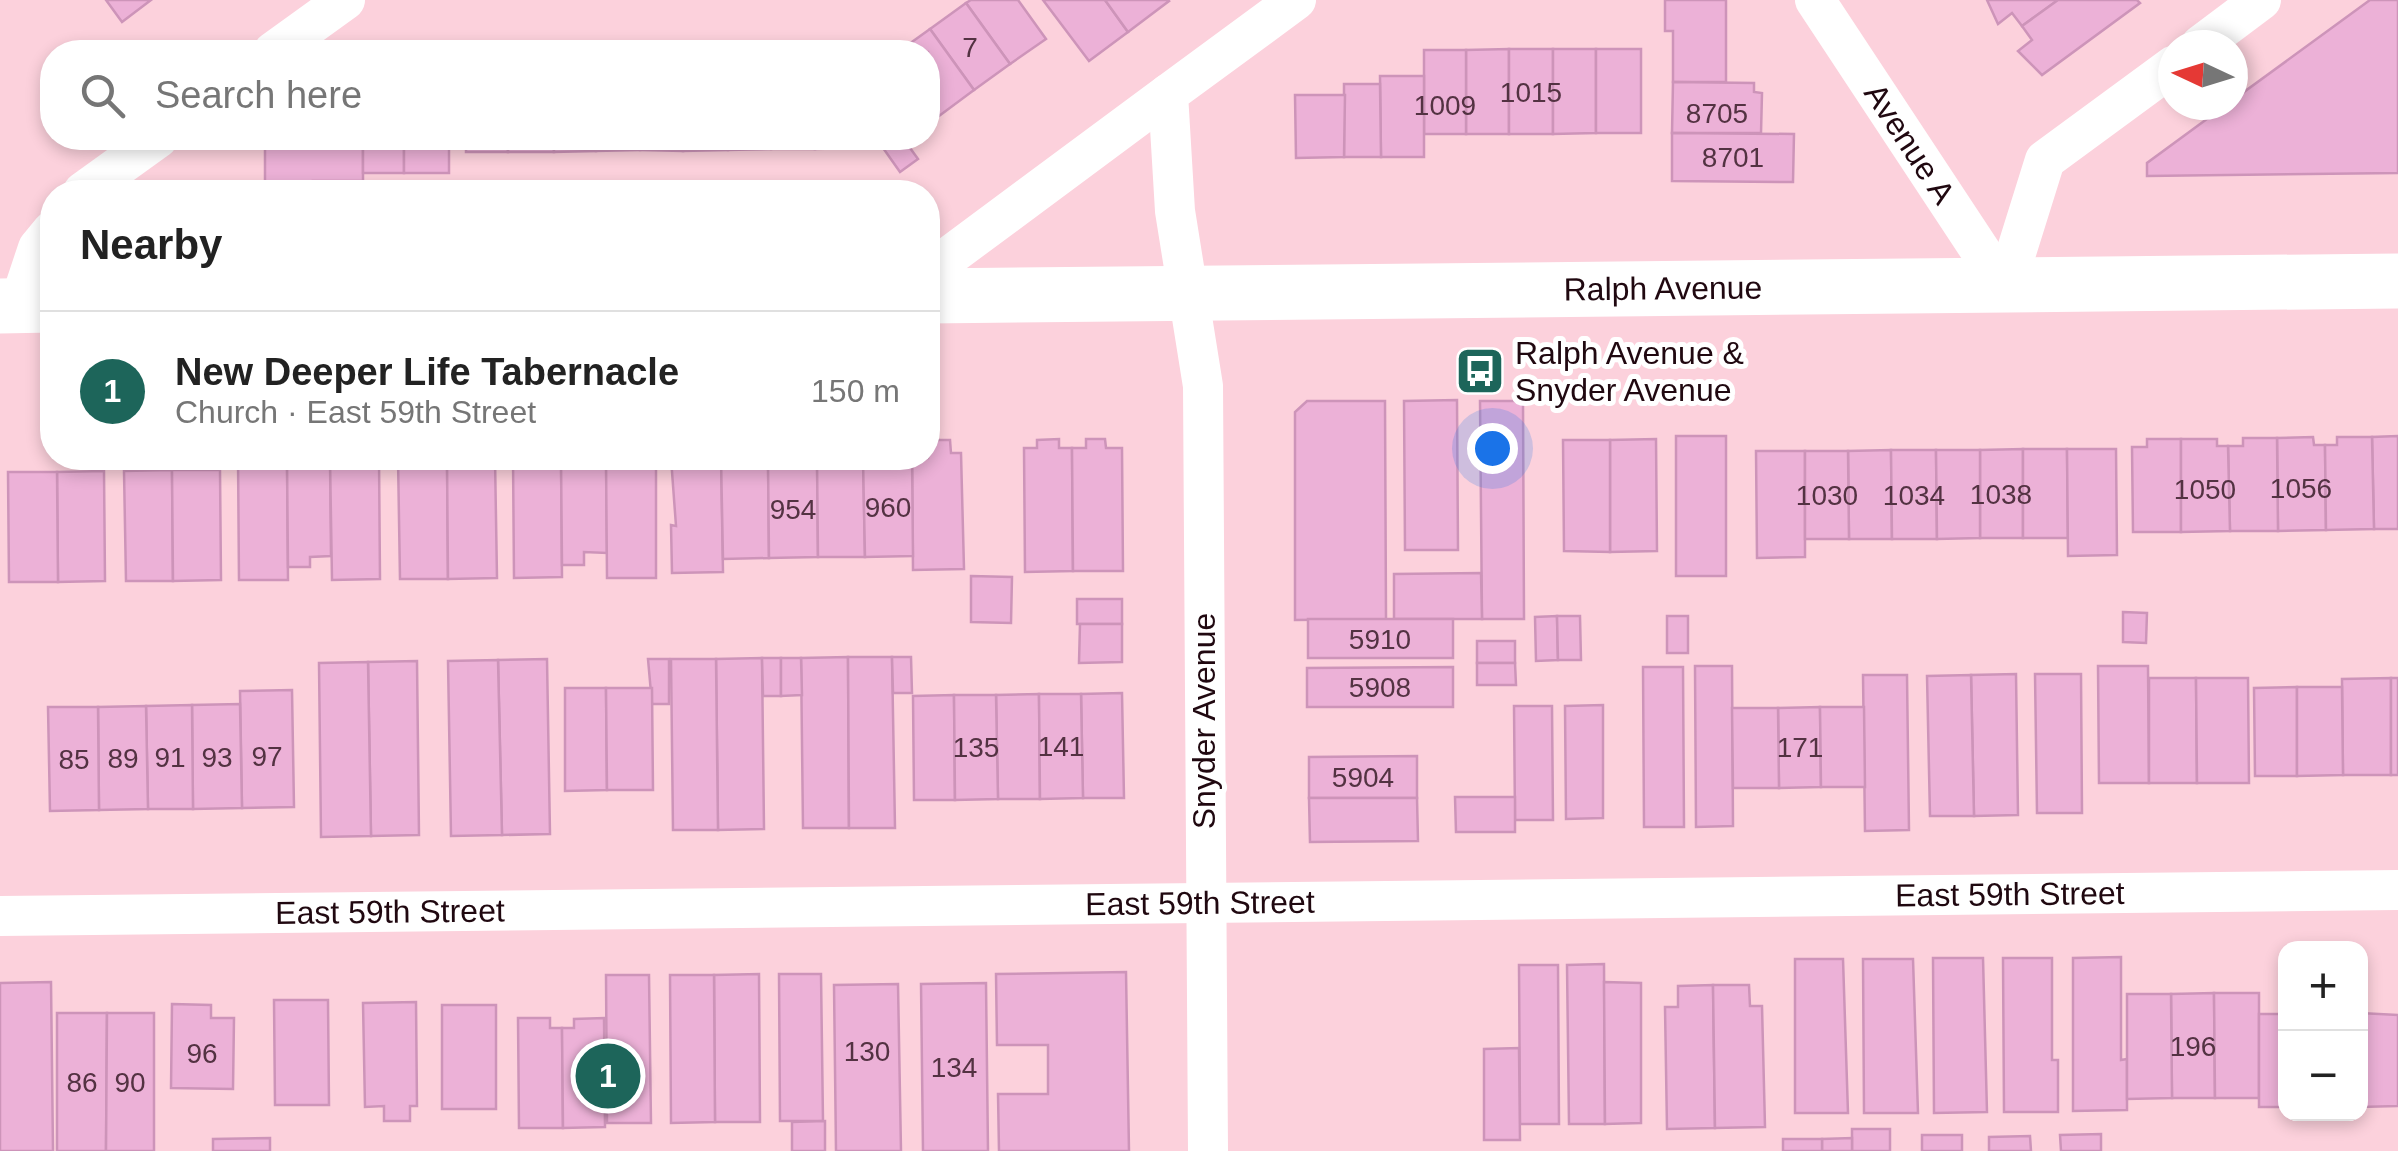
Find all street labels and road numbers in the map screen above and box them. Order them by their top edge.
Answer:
street label: Avenue A [1857,77,1963,211]
street label: Ralph Avenue [1563,269,1762,308]
street label: Snyder Avenue [1186,613,1222,829]
street label: East 59th Street [1895,875,2125,913]
street label: East 59th Street [1085,884,1315,922]
street label: East 59th Street [275,893,505,931]

